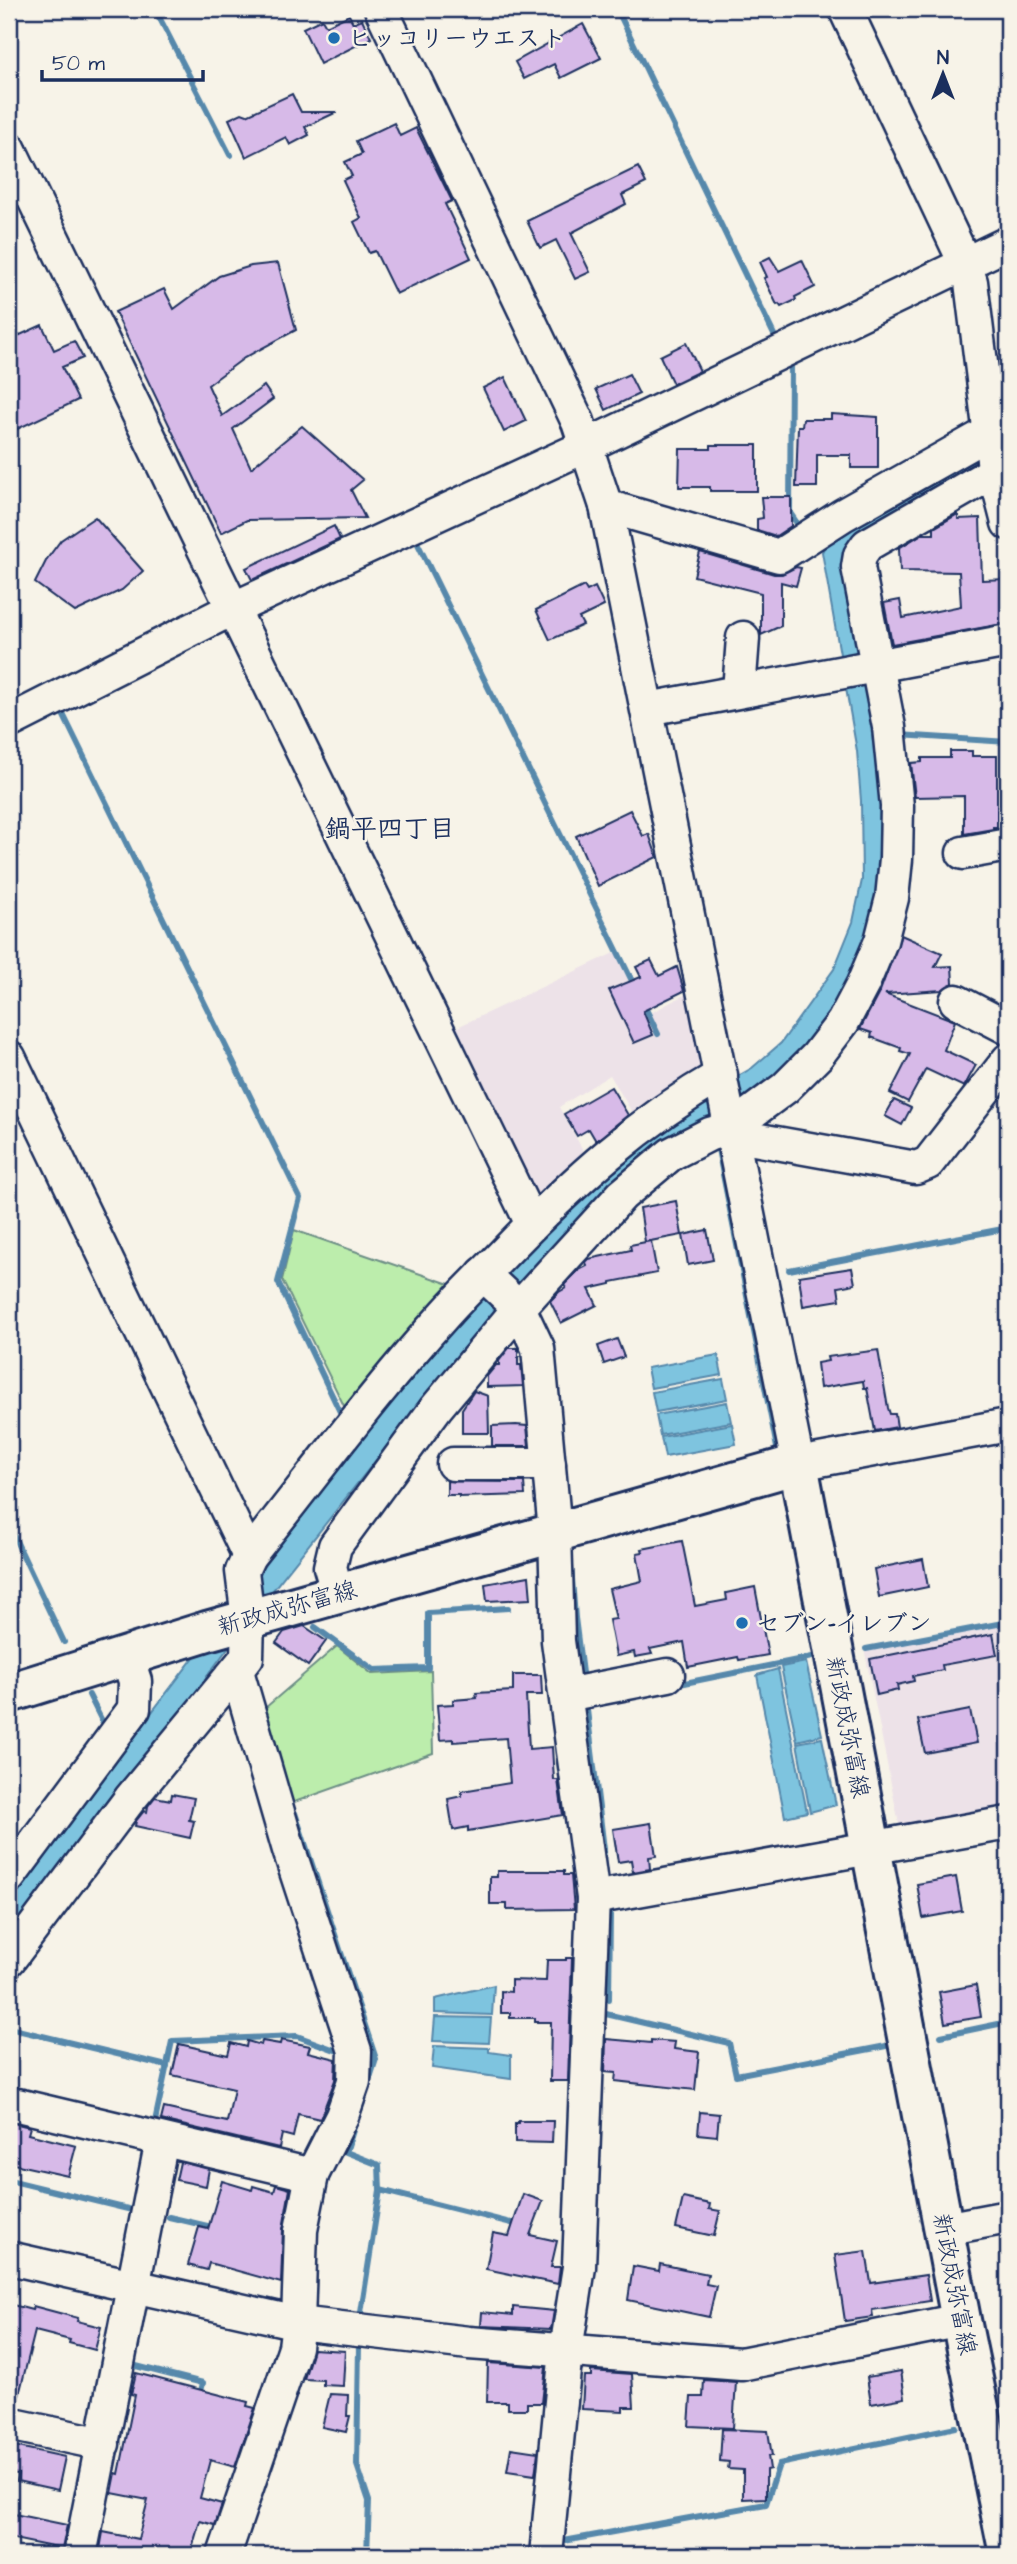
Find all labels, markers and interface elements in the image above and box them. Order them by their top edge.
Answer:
place label: ヒッコリーウエスト [348,22,566,56]
marker: ヒッコリーウエスト [326,30,342,46]
scale bar [42,38,203,82]
north arrow [908,38,978,108]
text: N [937,45,949,72]
text: 50 m [52,49,106,78]
district label: 鍋平四丁目 [325,811,455,847]
street label: 新政成弥富線 [213,1573,361,1645]
place label: セブン-イレブン [756,1607,931,1641]
marker: セブン-イレブン [734,1615,750,1631]
street label: 新政成弥富線 [817,1653,877,1801]
street label: 新政成弥富線 [924,2210,984,2358]

